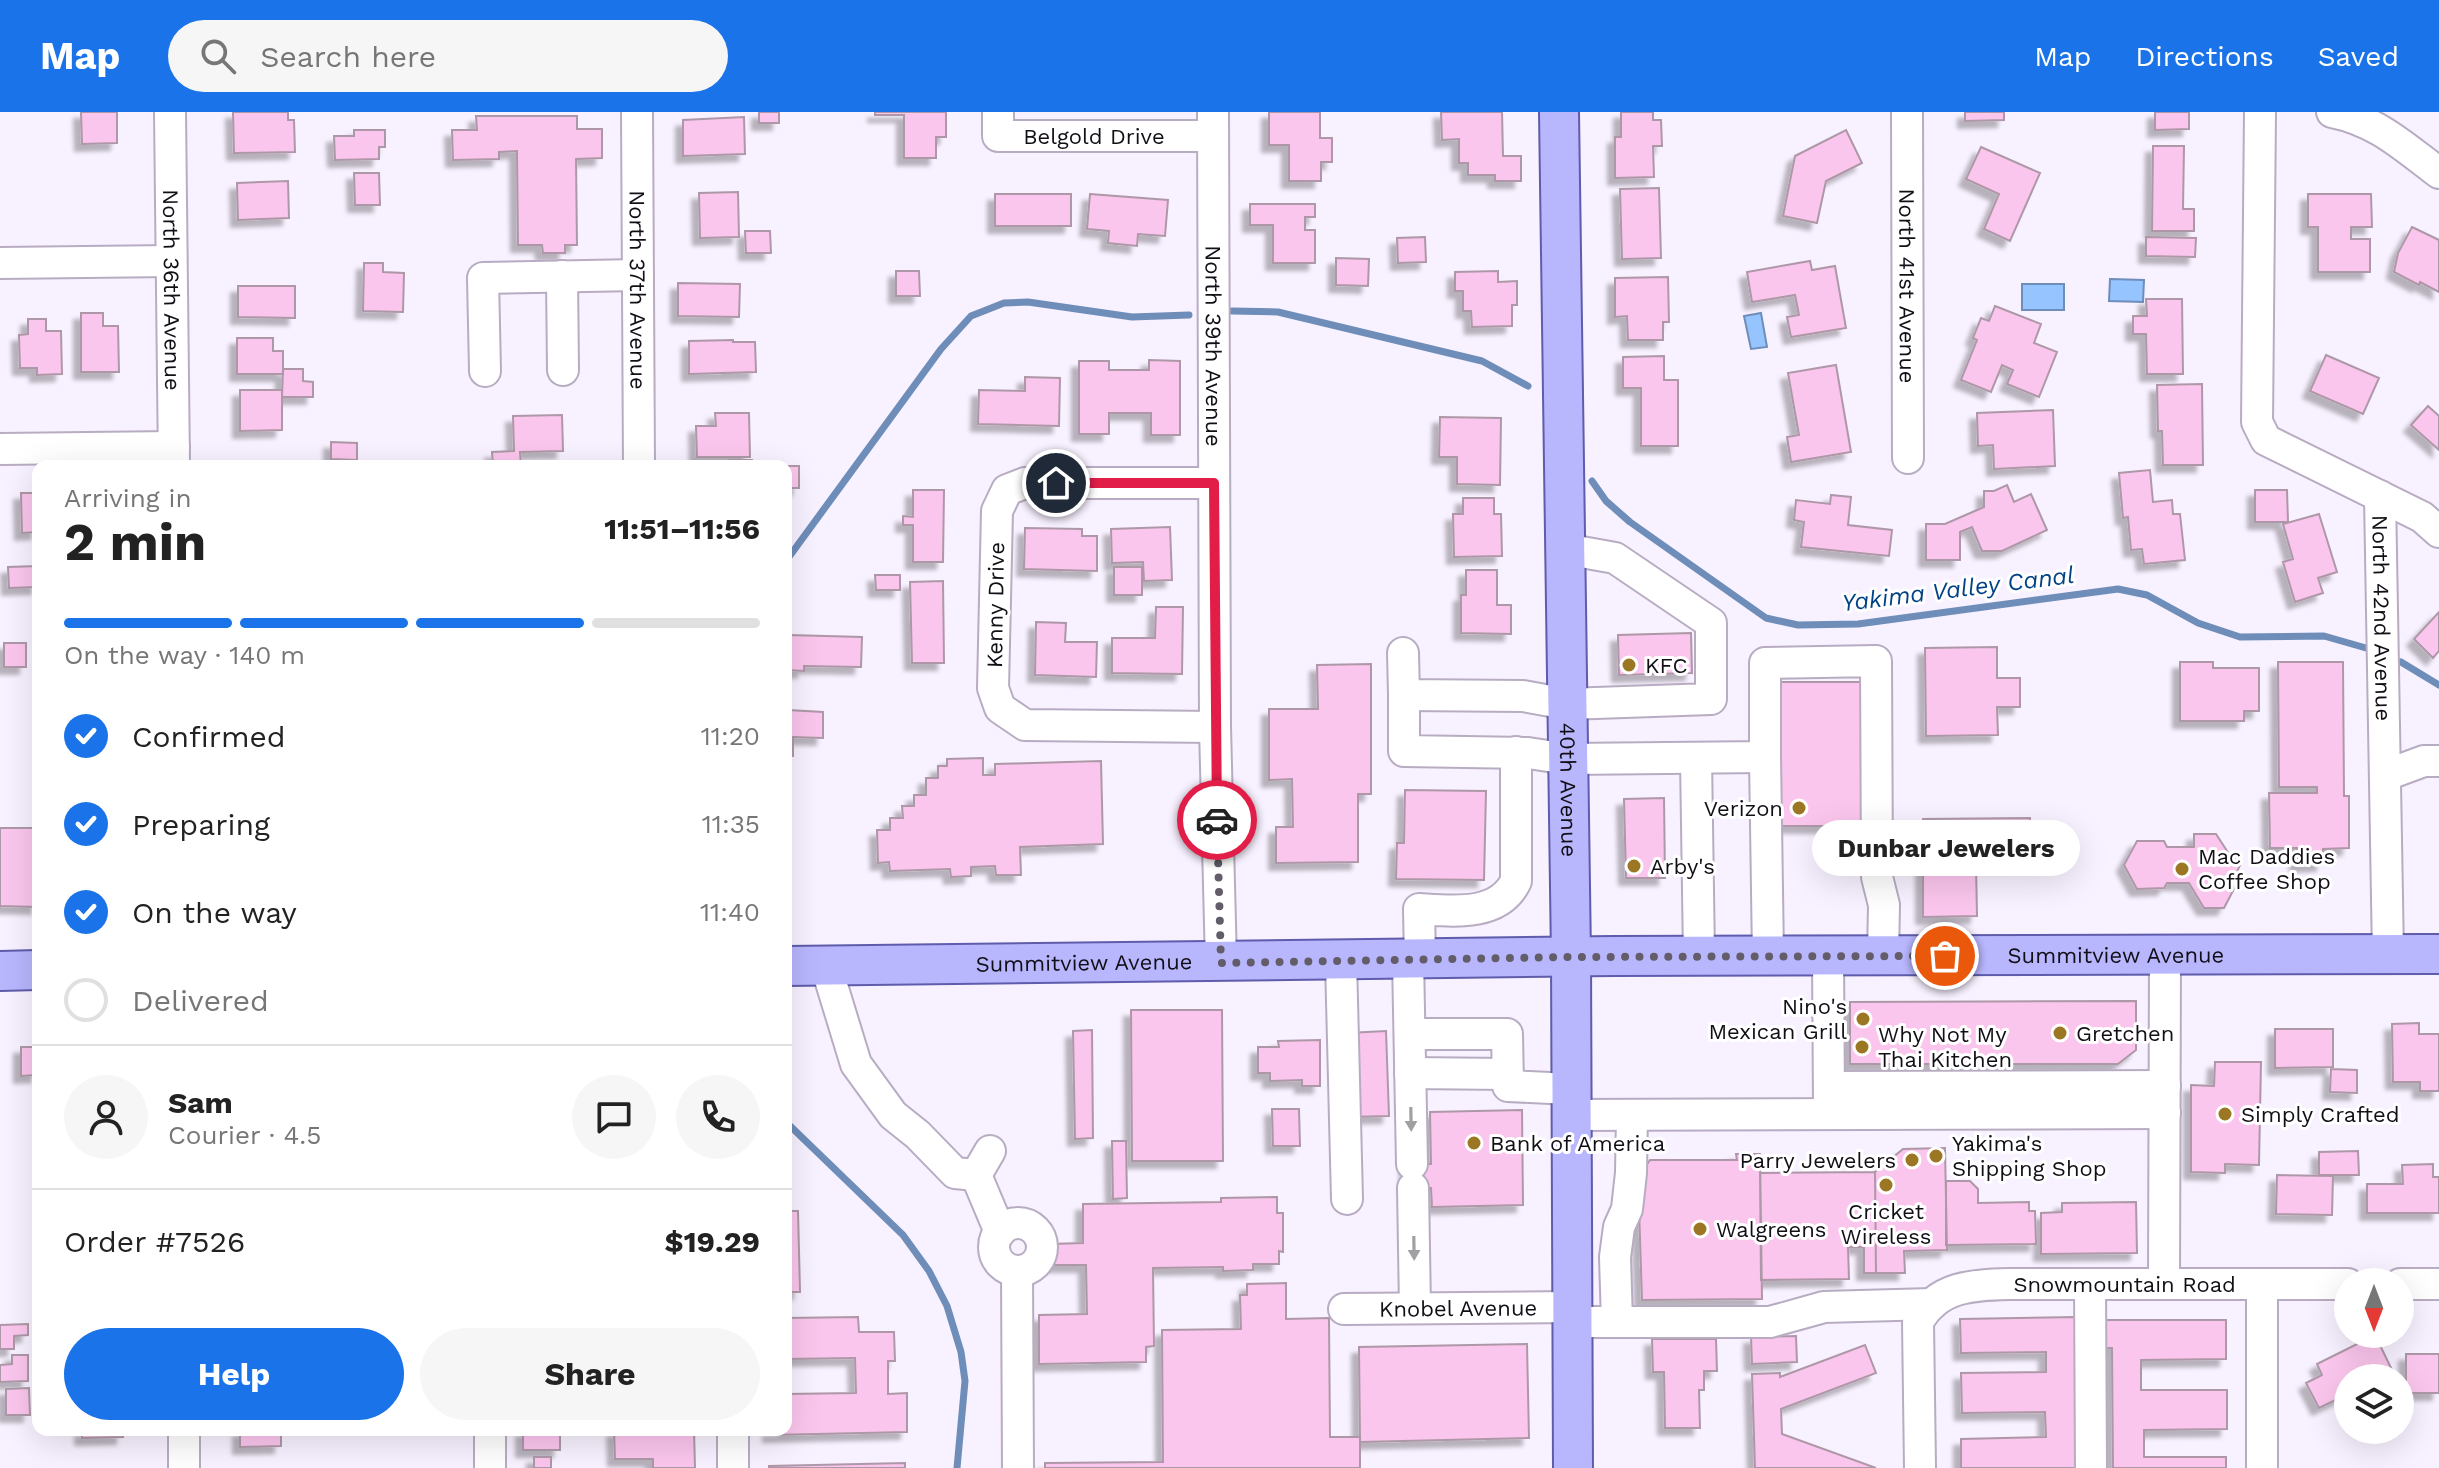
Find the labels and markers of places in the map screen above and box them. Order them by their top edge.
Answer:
pin [1022,449,1090,517]
place label: KFC [1645,653,1688,678]
marker: KFC [1620,656,1638,674]
place label: Verizon [1704,796,1783,821]
marker: Verizon [1790,799,1808,817]
callout: Dunbar Jewelers [1811,820,2079,876]
place label: Mac Daddies Coffee Shop [2198,844,2335,894]
place label: Arby's [1650,854,1715,879]
marker: Arby's [1625,857,1643,875]
marker: Mac Daddies Coffee Shop [2173,860,2191,878]
pin [1911,922,1979,990]
place label: Nino's Mexican Grill [1708,994,1847,1044]
marker: Nino's Mexican Grill [1854,1010,1872,1028]
place label: Gretchen [2076,1021,2174,1046]
place label: Why Not My Thai Kitchen [1878,1022,2012,1072]
marker: Gretchen [2051,1024,2069,1042]
marker: Why Not My Thai Kitchen [1853,1038,1871,1056]
place label: Simply Crafted [2241,1102,2399,1127]
marker: Simply Crafted [2216,1105,2234,1123]
place label: Bank of America [1490,1131,1665,1156]
place label: Yakima's Shipping Shop [1952,1131,2107,1181]
marker: Bank of America [1465,1134,1483,1152]
marker: Yakima's Shipping Shop [1927,1147,1945,1165]
place label: Parry Jewelers [1739,1148,1896,1173]
marker: Parry Jewelers [1903,1151,1921,1169]
marker: Cricket Wireless [1877,1176,1895,1194]
place label: Cricket Wireless [1841,1199,1931,1249]
place label: Walgreens [1716,1217,1826,1242]
marker: Walgreens [1691,1220,1709,1238]

